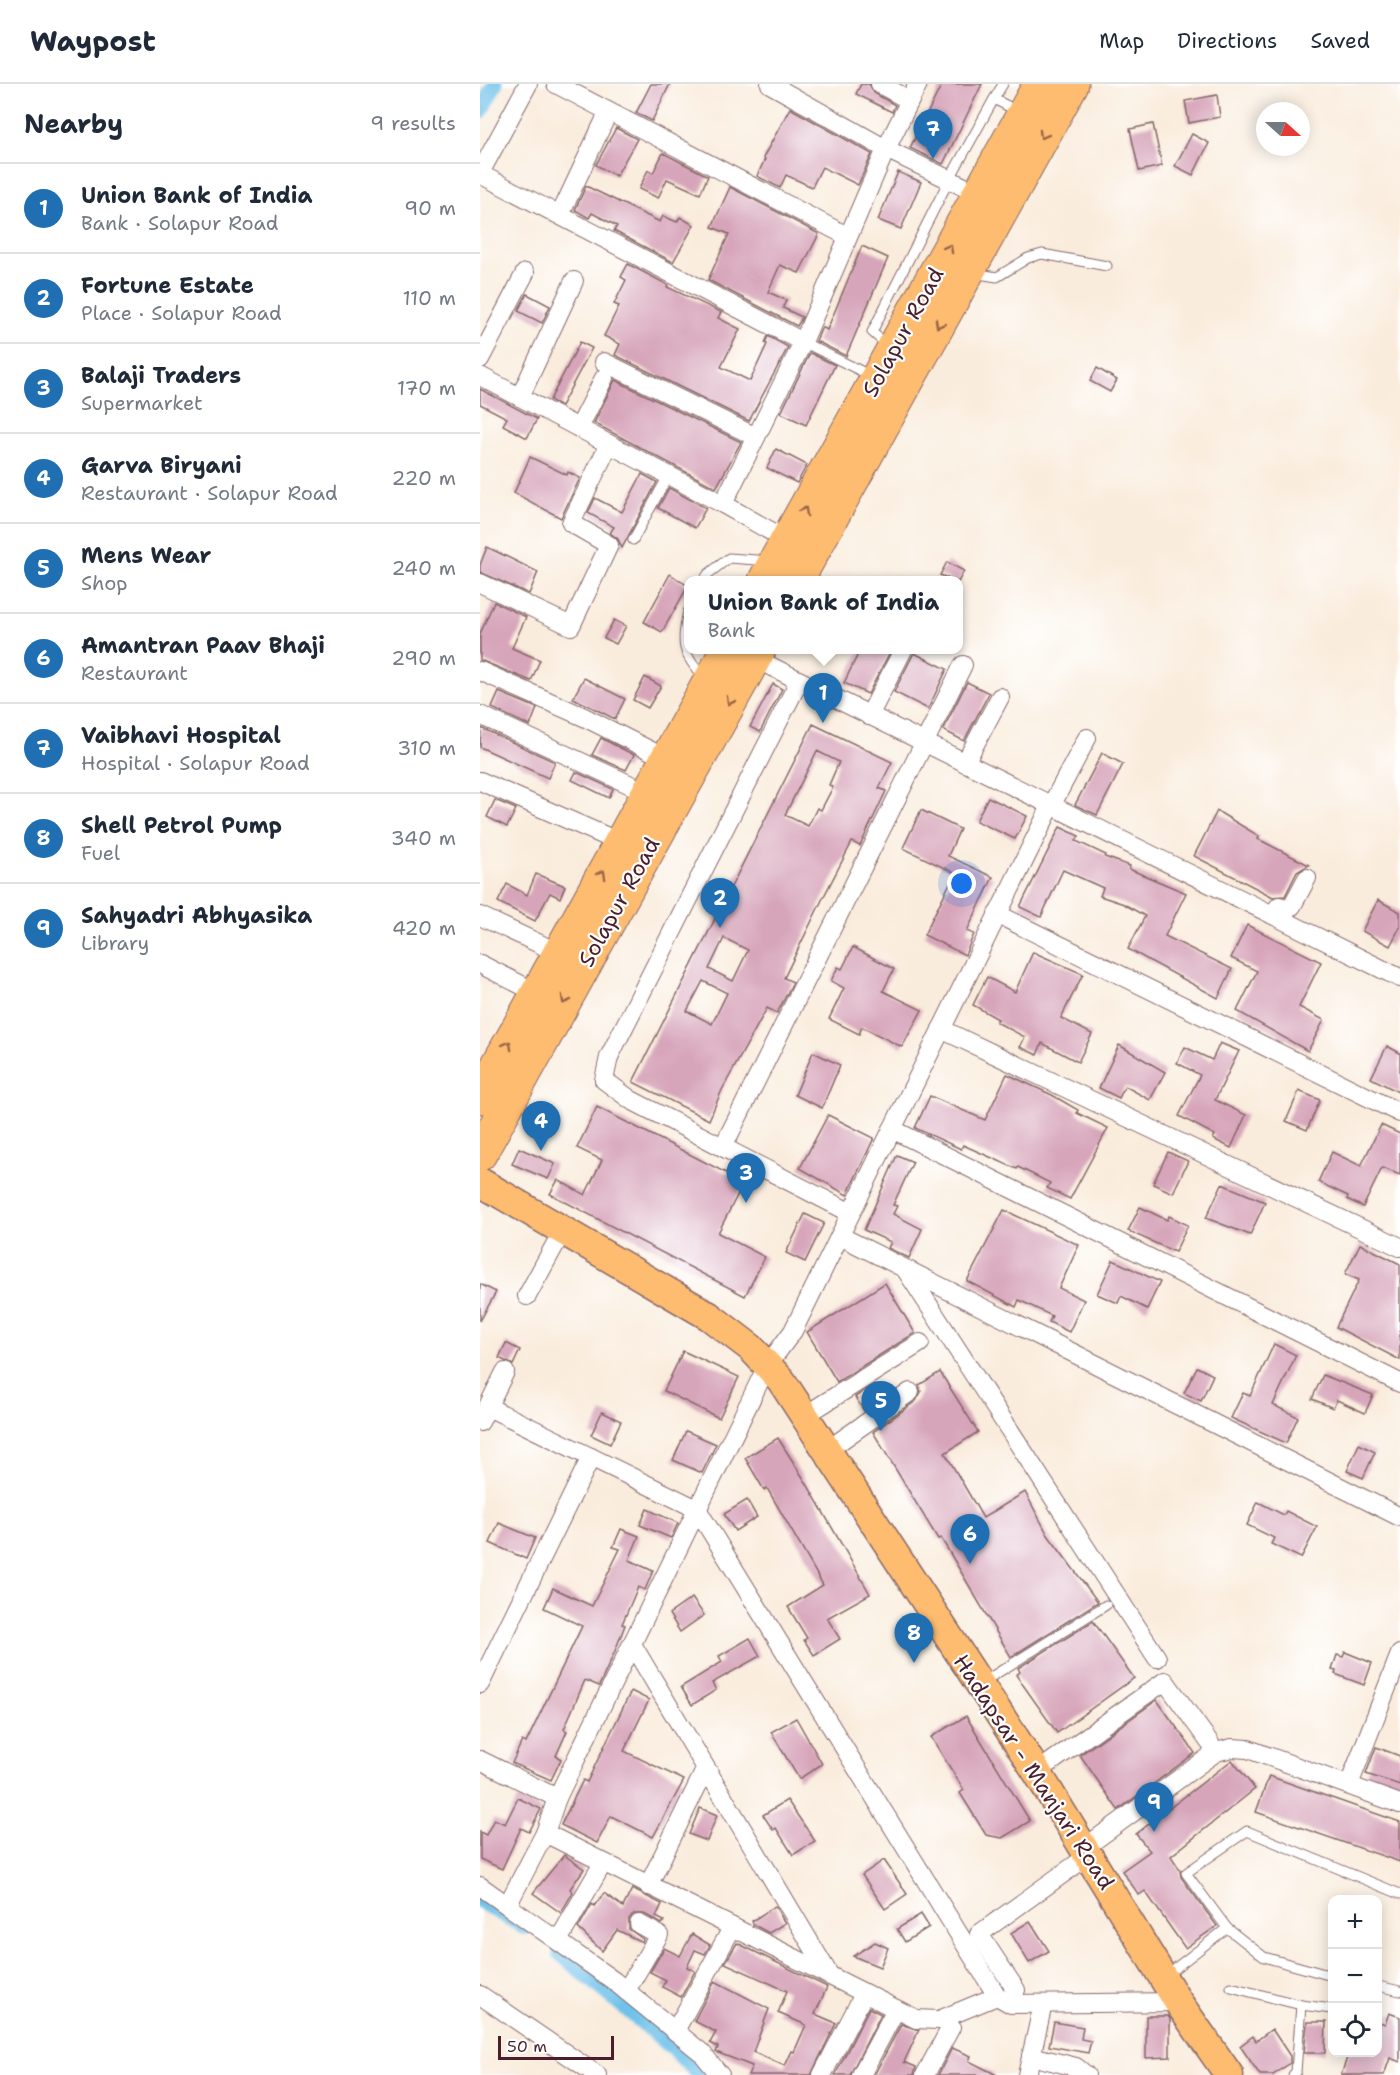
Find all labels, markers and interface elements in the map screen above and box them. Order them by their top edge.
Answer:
text: Waypost [30,22,156,60]
text: Map [1099,27,1144,55]
text: Directions [1177,27,1277,55]
text: Saved [1310,27,1370,55]
north arrow [1256,102,1310,156]
text: Nearby [24,106,123,141]
text: 9 results [370,110,456,136]
pin: 7 [914,110,952,159]
one-way arrow [1039,129,1050,139]
text: Union Bank of India [81,181,312,210]
text: 1 [39,195,48,221]
text: 90 m [404,195,456,221]
text: Bank · Solapur Road [81,210,278,236]
one-way arrow [942,244,953,254]
street label: Solapur Road [856,262,950,402]
text: Fortune Estate [81,271,254,300]
text: 2 [37,285,51,311]
text: 110 m [402,285,456,311]
text: Place · Solapur Road [81,300,282,326]
one-way arrow [935,318,946,328]
text: Balaji Traders [81,361,241,390]
text: 3 [37,375,51,401]
text: 170 m [397,375,456,401]
text: Supermarket [81,390,203,416]
text: Garva Biryani [81,451,242,480]
text: 4 [37,465,51,491]
text: 220 m [392,465,456,491]
text: Restaurant · Solapur Road [81,480,338,506]
one-way arrow [797,507,808,517]
text: Mens Wear [81,541,211,570]
text: 5 [37,555,50,581]
text: 240 m [391,555,456,581]
text: Shop [81,570,128,596]
popup [684,576,963,654]
text: Union Bank of India [708,588,939,617]
text: Bank [708,617,756,643]
text: Amantran Paav Bhaji [81,631,325,660]
text: 6 [37,645,51,671]
text: 290 m [391,645,456,671]
text: Restaurant [81,660,188,686]
pin: 1 [804,674,842,723]
one-way arrow [726,695,737,705]
text: Vaibhavi Hospital [81,721,281,750]
text: 7 [37,735,51,761]
text: 310 m [397,735,456,761]
text: Hospital · Solapur Road [81,750,310,776]
text: Shell Petrol Pump [81,811,282,840]
text: 8 [37,825,51,851]
text: 340 m [391,825,456,851]
street label: Solapur Road [572,832,666,972]
text: Fuel [81,840,120,866]
your location [947,869,976,898]
one-way arrow [595,870,606,880]
pin: 2 [700,878,740,928]
text: Sahyadri Abhyasika [81,901,312,930]
text: 9 [37,915,51,941]
text: 420 m [392,915,456,941]
text: Library [81,930,149,956]
one-way arrow [561,994,572,1004]
one-way arrow [501,1041,512,1052]
pin: 4 [522,1102,560,1151]
pin: 3 [726,1154,766,1203]
pin: 5 [862,1382,900,1431]
pin: 6 [950,1514,990,1564]
pin: 8 [894,1614,934,1663]
street label: Hadapsar - Manjari Road [947,1649,1121,1895]
pin: 9 [1134,1782,1174,1832]
map controls [1328,1895,1382,2057]
button: + [1328,1895,1382,1949]
button: − [1328,1949,1382,2003]
button: locate [1328,2003,1382,2057]
scale bar [498,2033,614,2060]
text: 50 m [507,2036,547,2057]

